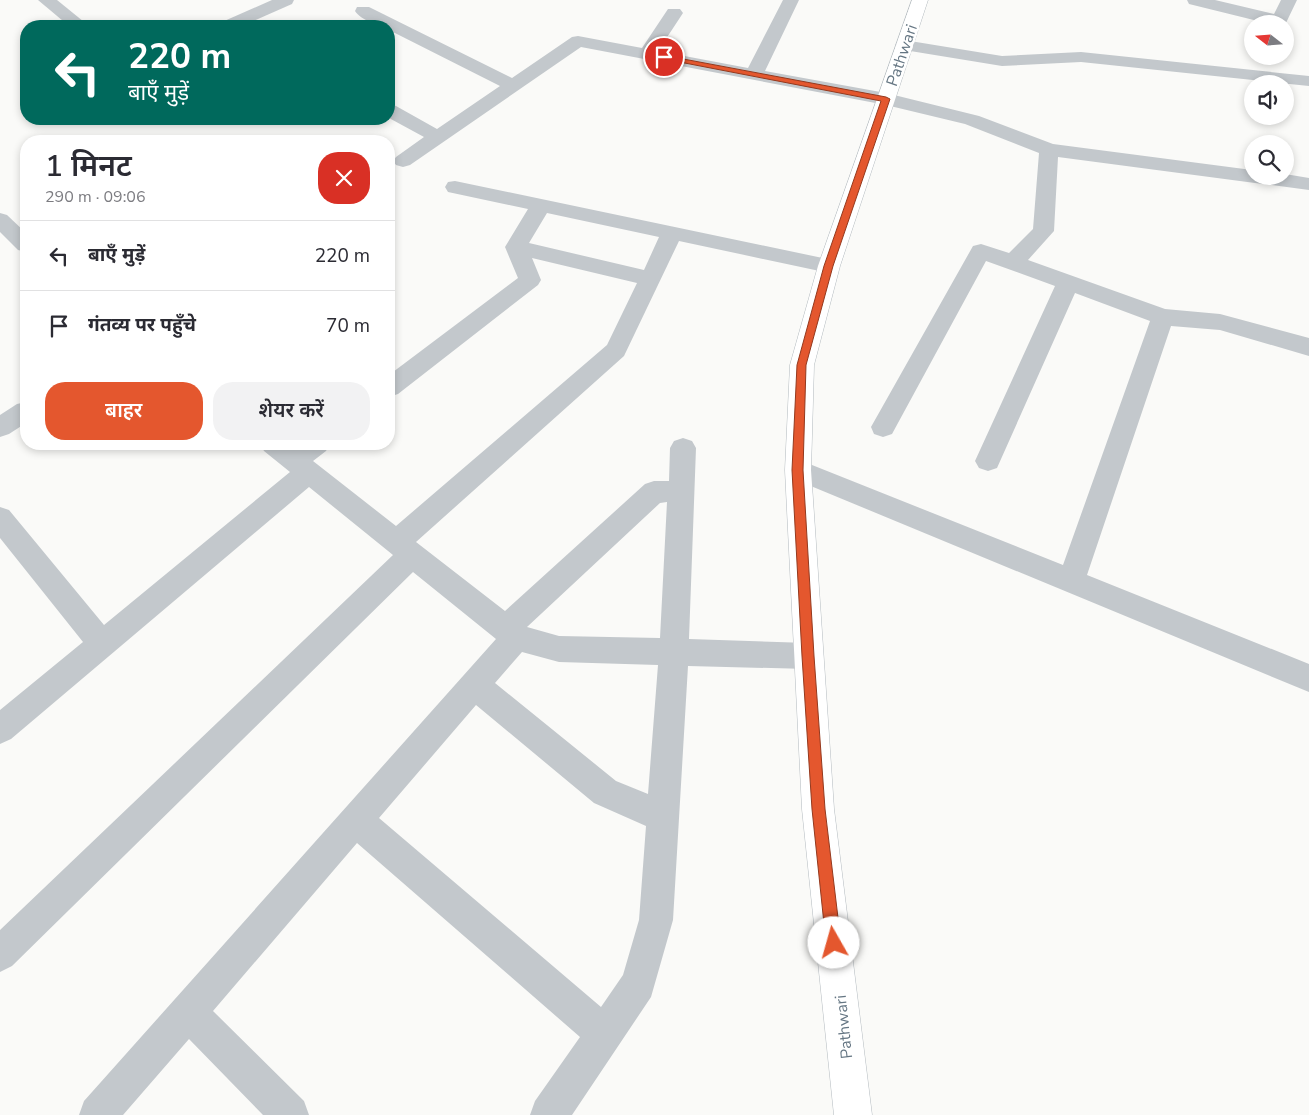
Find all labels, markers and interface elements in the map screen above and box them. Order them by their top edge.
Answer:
north arrow [1244,15,1294,65]
map controls [1244,15,1294,185]
street label: Pathwari [881,21,923,89]
text: 220 m [128,33,231,80]
pin [643,36,685,78]
icon: left [45,40,110,105]
icon: arrive [650,43,678,71]
button: sound [1244,75,1294,125]
text: बाएँ मुड़ें [128,78,189,108]
button: search [1244,135,1294,185]
text: 1 मिनट [45,146,132,187]
button: close [318,152,370,204]
text: 290 m · 09:06 [45,186,146,208]
icon: left [45,242,73,270]
text: बाएँ मुड़ें [88,242,145,268]
text: 220 m [315,243,370,269]
icon: arrive [45,312,73,340]
text: गंतव्य पर पहुँचे [88,312,196,338]
text: 70 m [326,313,370,339]
button: बाहर [45,382,203,440]
button: शेयर करें [213,382,370,440]
position arrow [807,916,859,968]
street label: Pathwari [830,994,858,1060]

